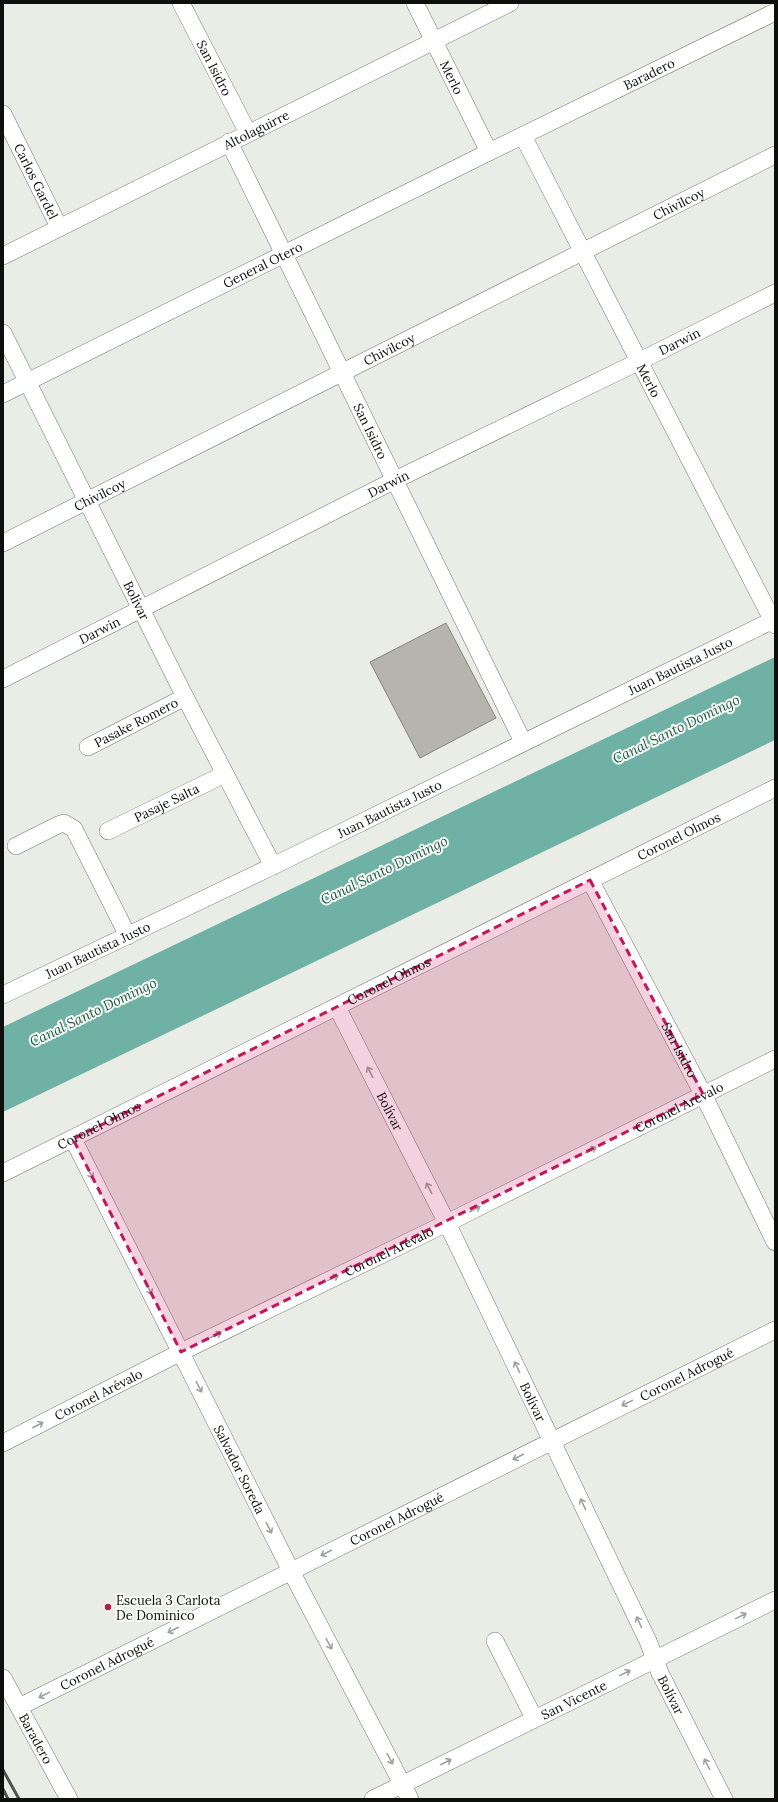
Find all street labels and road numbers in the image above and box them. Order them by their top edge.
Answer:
street label: San Isidro [193,37,236,99]
street label: Baradero [620,54,678,93]
street label: Merlo [436,58,468,97]
street label: Altolaguirre [220,106,292,154]
street label: Carlos Gardel [10,140,62,222]
street label: Chivilcoy [650,183,707,224]
street label: General Otero [220,238,306,292]
street label: Darwin [656,324,703,359]
street label: Chivilcoy [360,329,418,369]
street label: Merlo [633,361,665,401]
street label: San Isidro [350,400,392,462]
street label: Darwin [365,466,412,501]
street label: Chivilcoy [71,474,128,515]
street label: Bolívar [120,578,154,623]
street label: Darwin [76,613,123,648]
street label: Juan Bautista Justo [624,633,736,699]
street label: Pasake Romero [91,693,181,751]
street label: Juan Bautista Justo [333,776,445,842]
street label: Pasaje Salta [131,779,202,826]
street label: Coronel Olmos [634,808,723,864]
street label: Juan Bautista Justo [42,917,153,982]
street label: Coronel Olmos [344,953,433,1009]
street label: San Isidro [658,1019,701,1081]
street label: Coronel Arévalo [632,1078,726,1136]
street label: Bolívar [373,1089,407,1134]
street label: Coronel Olmos [54,1097,143,1153]
street label: Coronel Arévalo [342,1222,437,1280]
street label: Coronel Adrogué [637,1344,736,1405]
street label: Coronel Arévalo [51,1365,146,1424]
street label: Bolívar [516,1380,550,1425]
street label: Salvador Soreda [210,1422,269,1517]
street label: Coronel Adrogué [347,1488,446,1549]
street label: Coronel Adrogué [57,1633,157,1694]
street label: Bolívar [654,1673,688,1718]
street label: San Vicente [538,1676,609,1723]
street label: Baradero [15,1710,57,1767]

